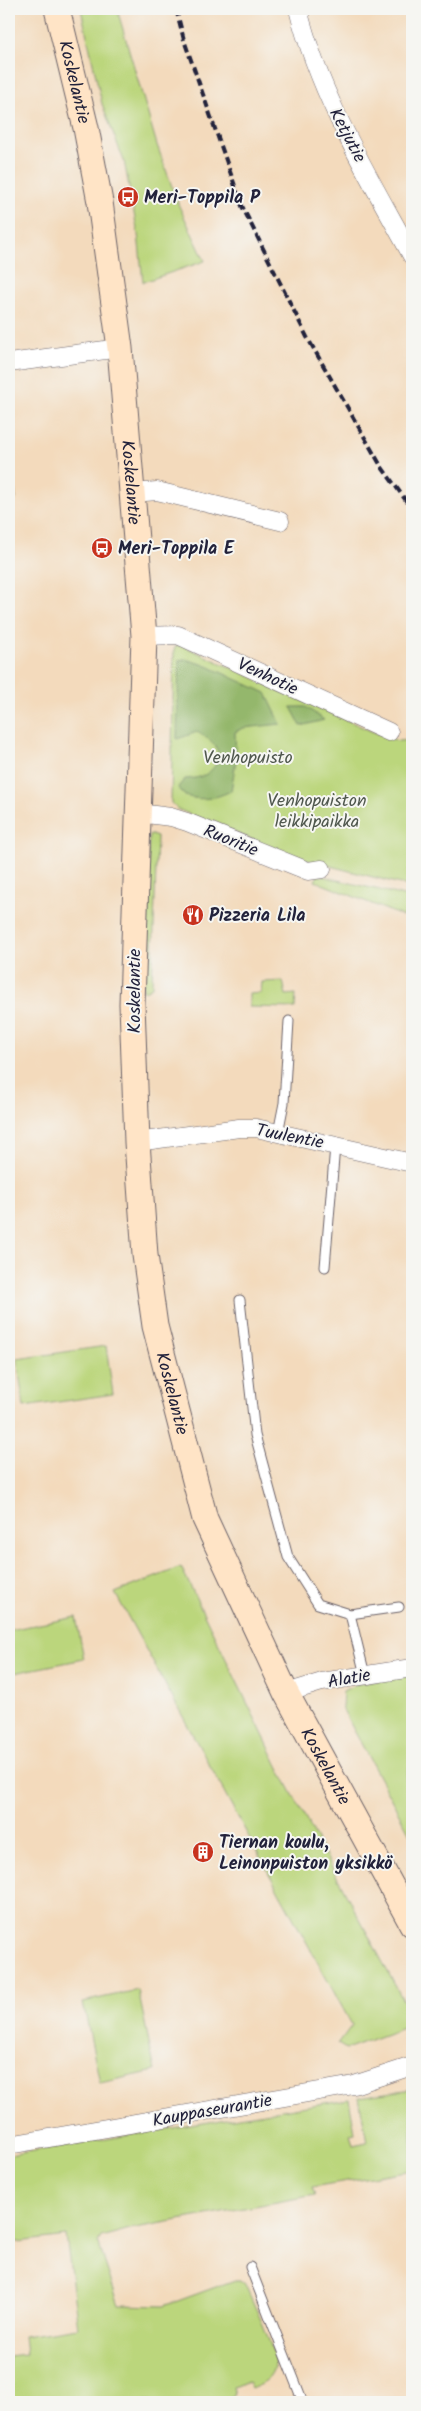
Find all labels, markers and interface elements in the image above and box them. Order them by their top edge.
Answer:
street label: Koskelantie [49,38,97,127]
street label: Ketjutie [320,103,373,168]
place label: Meri-Toppila P [144,184,261,213]
bus stop icon: Meri-Toppila P [116,185,140,209]
street label: Koskelantie [112,439,148,526]
place label: Meri-Toppila E [118,535,235,564]
bus stop icon: Meri-Toppila E [90,536,114,560]
street label: Venhotie [232,651,303,704]
park label: Venhopuisto [203,744,293,773]
park label: Venhopuiston leikkipaikka [268,787,367,837]
street label: Ruoritie [199,817,262,865]
place label: Pizzeria Lila [209,902,305,931]
restaurant icon: Pizzeria Lila [181,903,205,927]
street label: Koskelantie [121,949,150,1033]
street label: Tuulentie [253,1117,326,1158]
street label: Koskelantie [146,1349,196,1438]
street label: Alatie [325,1661,373,1698]
street label: Koskelantie [292,1723,358,1811]
place label: Tiernan koulu, Leinonpuiston yksikkö [219,1829,393,1879]
building icon: Tiernan koulu, Leinonpuiston yksikkö [191,1840,215,1864]
street label: Kauppaseurantie [150,2087,274,2136]

